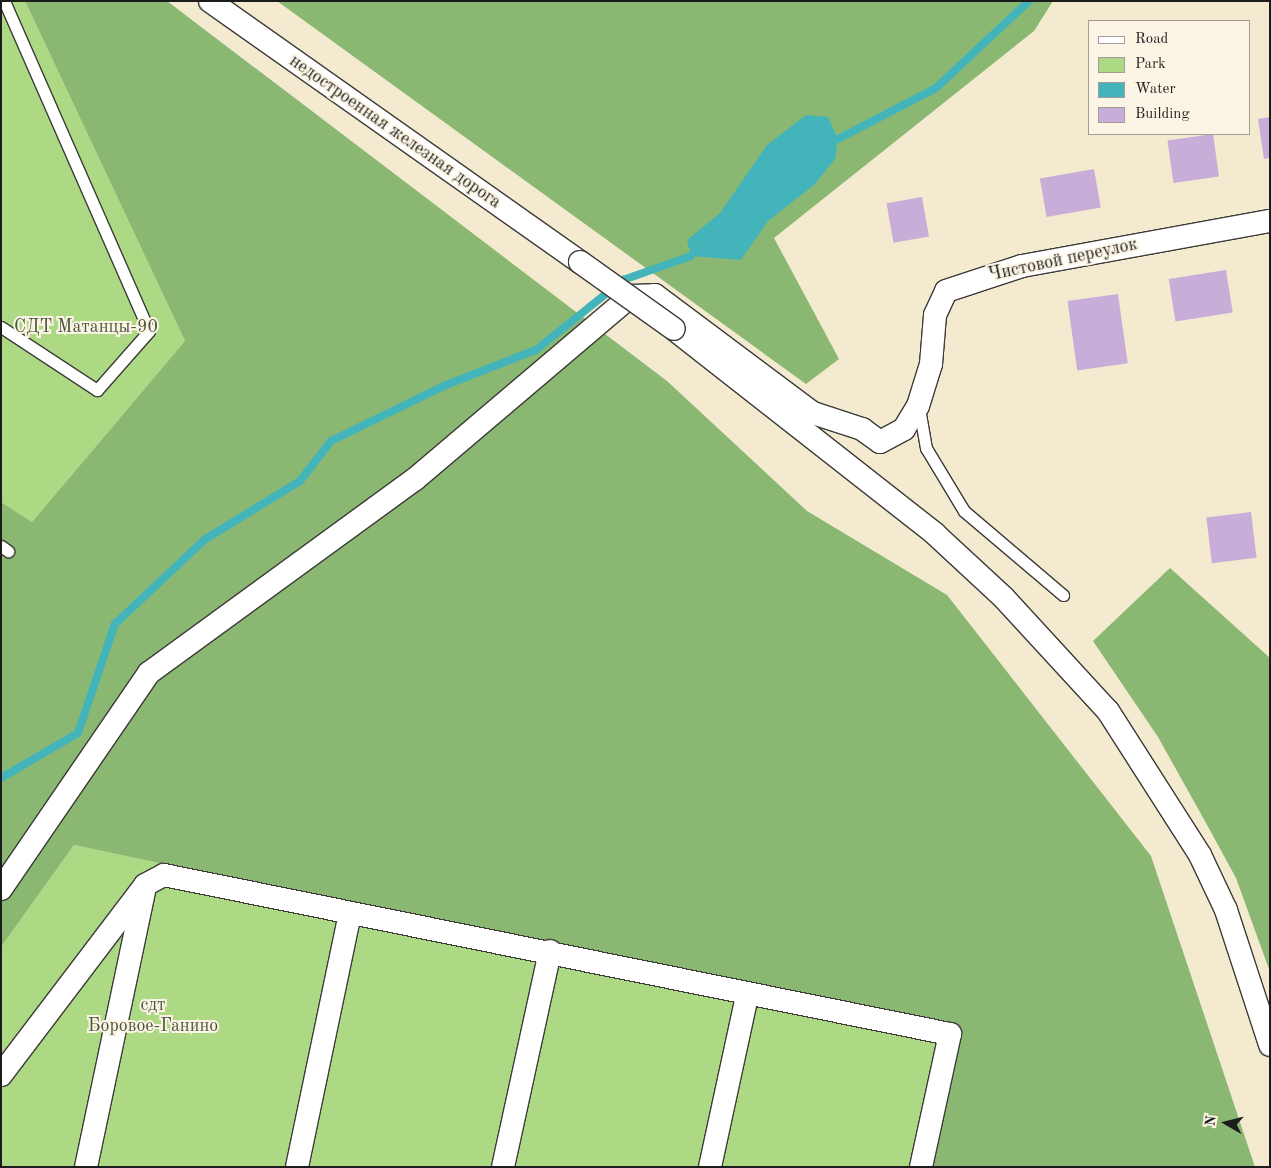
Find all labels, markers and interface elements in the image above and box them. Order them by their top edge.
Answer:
legend [1088,20,1251,135]
text: Road [1135,32,1168,47]
street label: недостроенная железная дорога [285,50,505,214]
text: Park [1135,57,1166,72]
text: Water [1135,82,1176,97]
text: Building [1135,107,1190,122]
street label: Чистовой переулок [987,234,1139,286]
park label: СДТ Матанцы-90 [14,316,158,338]
park label: сдт Боровое-Ганино [88,995,218,1038]
north arrow [1201,1098,1251,1148]
text: N [1203,1115,1219,1127]

